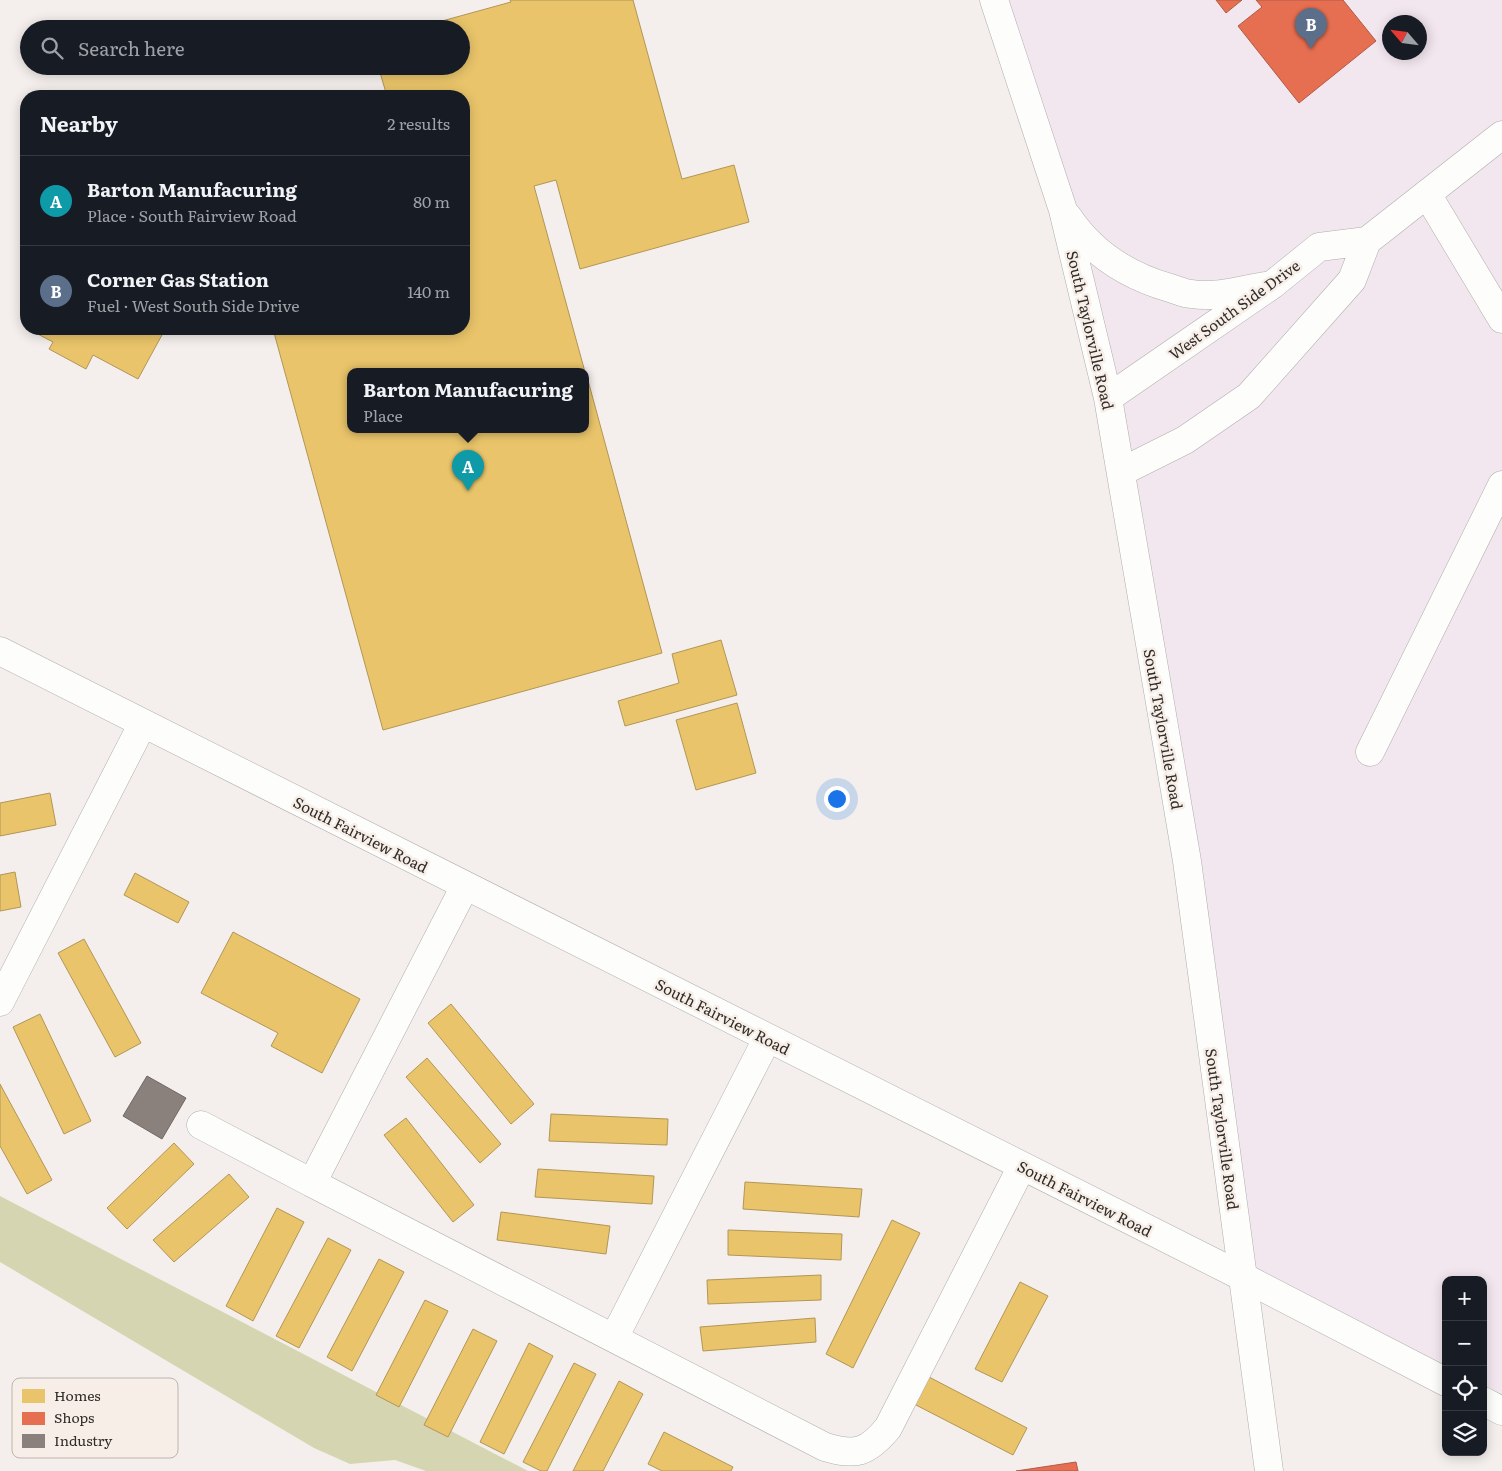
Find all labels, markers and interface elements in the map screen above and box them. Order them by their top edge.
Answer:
pin: B [1295,8,1327,49]
north arrow [1382,15,1427,60]
search box [20,20,470,75]
icon: search [38,34,66,62]
text: Search here [78,34,185,62]
text: Nearby [40,107,118,138]
text: 2 results [387,111,450,135]
text: Barton Manufacuring [87,175,297,203]
text: A [50,189,62,213]
text: 80 m [413,189,450,213]
text: Place · South Fairview Road [87,203,297,227]
street label: South Taylorville Road [1061,248,1121,412]
street label: West South Side Drive [1164,253,1305,365]
text: Corner Gas Station [87,265,269,293]
text: B [50,279,62,303]
text: 140 m [407,279,450,303]
text: Fuel · West South Side Drive [87,293,300,317]
popup [347,368,589,433]
text: Barton Manufacuring [363,375,573,403]
text: Place [363,403,403,427]
pin: A [452,450,484,491]
street label: South Taylorville Road [1139,647,1189,811]
your location [824,786,850,812]
street label: South Fairview Road [290,790,432,878]
street label: South Fairview Road [652,972,794,1060]
street label: South Taylorville Road [1200,1047,1246,1211]
street label: South Fairview Road [1014,1154,1156,1242]
map controls [1442,1276,1487,1456]
button: + [1442,1276,1487,1321]
button: − [1442,1321,1487,1366]
button: locate [1442,1366,1487,1411]
legend [12,1378,178,1458]
text: Homes [54,1385,101,1405]
text: Shops [54,1407,94,1427]
button: layers [1442,1411,1487,1456]
text: Industry [54,1430,113,1450]

